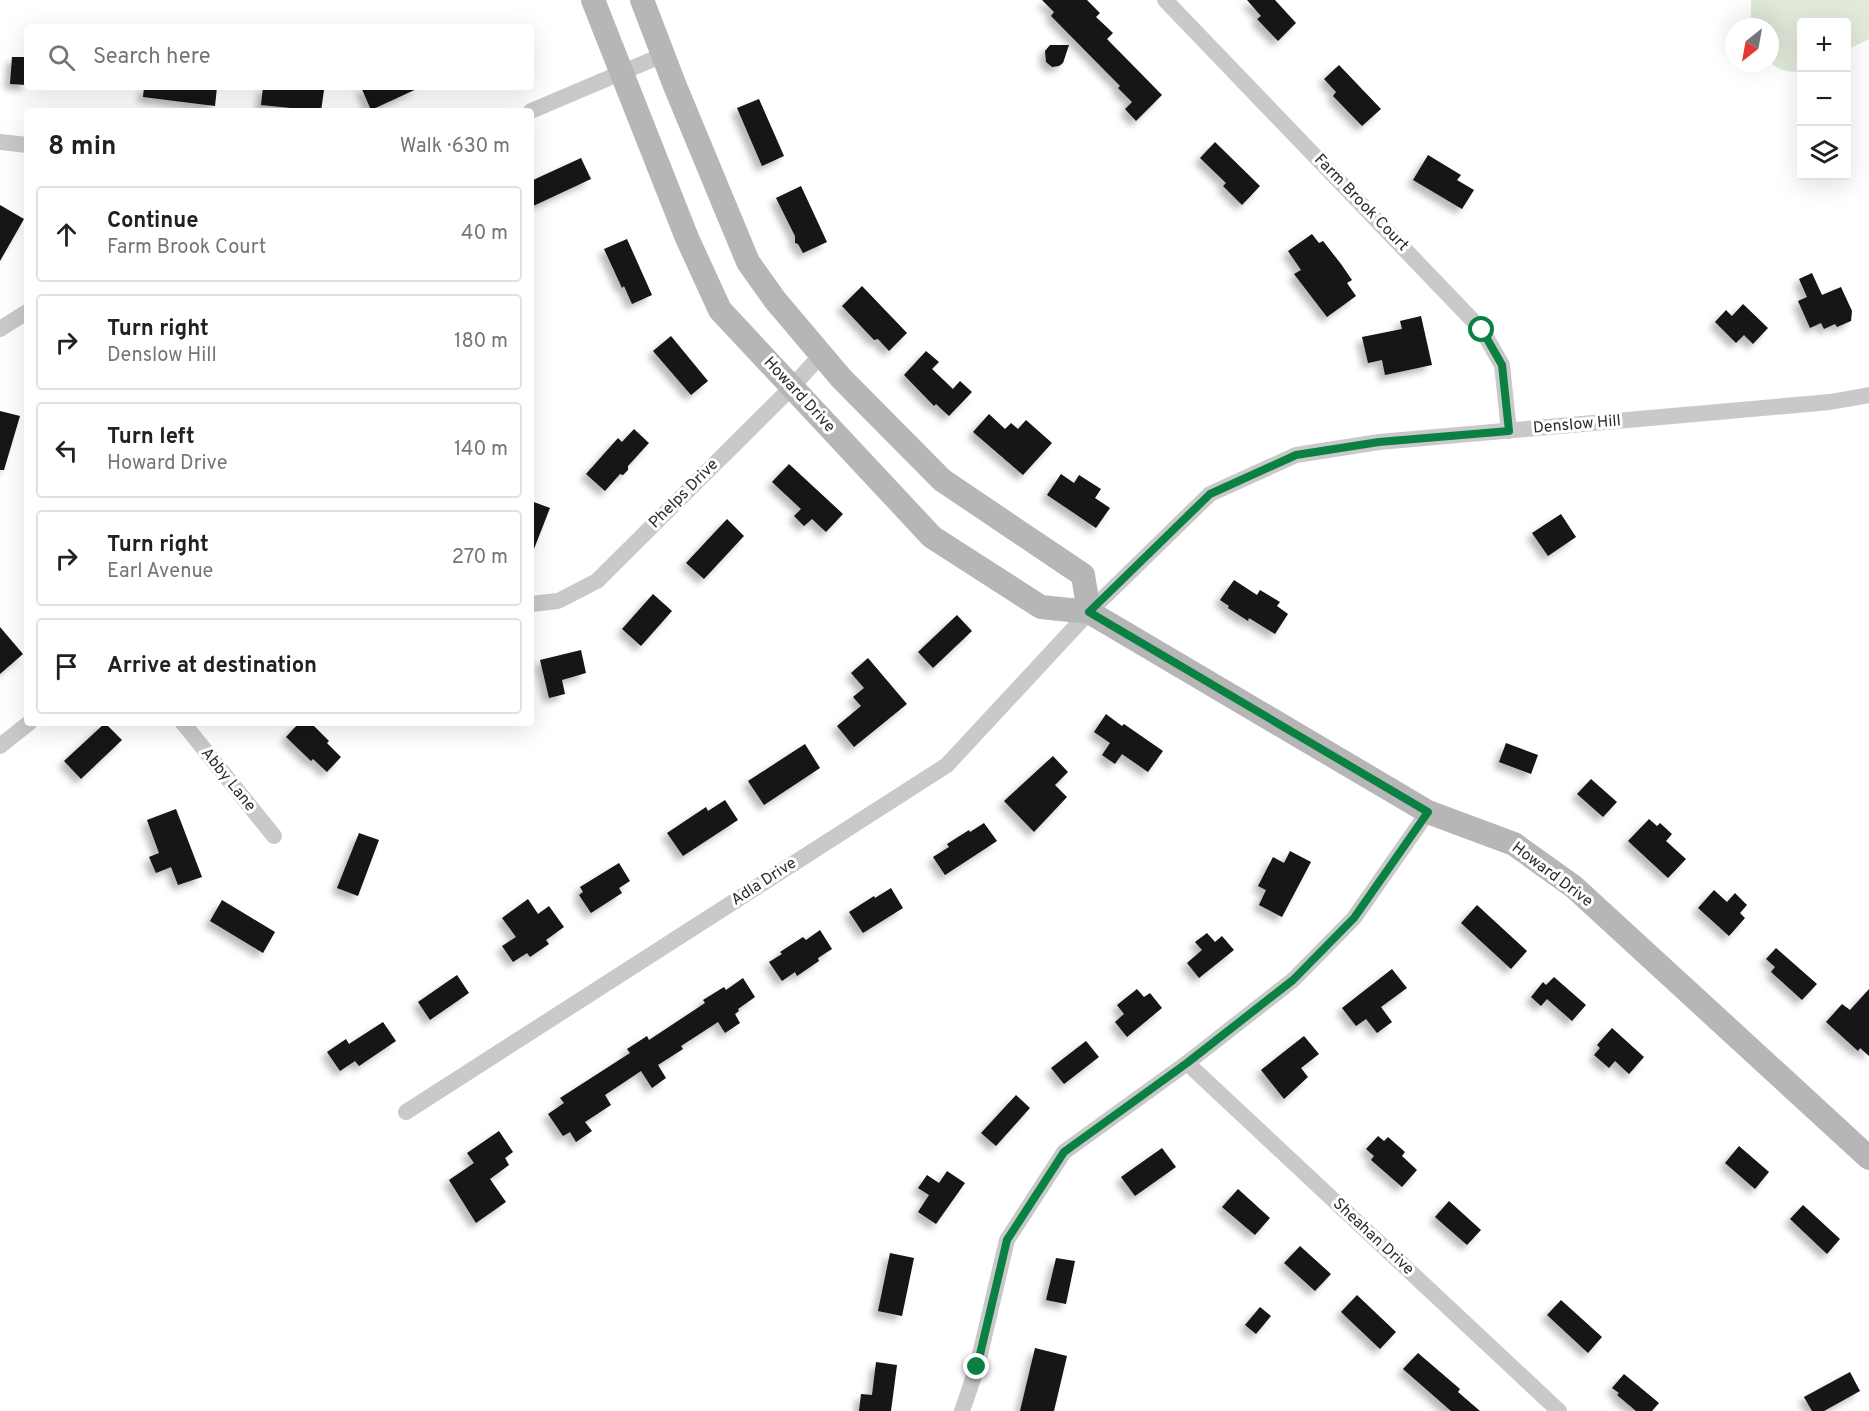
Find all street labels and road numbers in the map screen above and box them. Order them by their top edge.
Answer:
street label: Farm Brook Court [1310,150,1412,256]
street label: Howard Drive [759,353,839,437]
street label: Denslow Hill [1532,411,1622,439]
street label: Phelps Drive [645,455,723,533]
street label: Abby Lane [196,744,260,816]
street label: Howard Drive [1507,838,1597,912]
street label: Adla Drive [728,853,800,911]
street label: Sheahan Drive [1328,1194,1418,1280]

